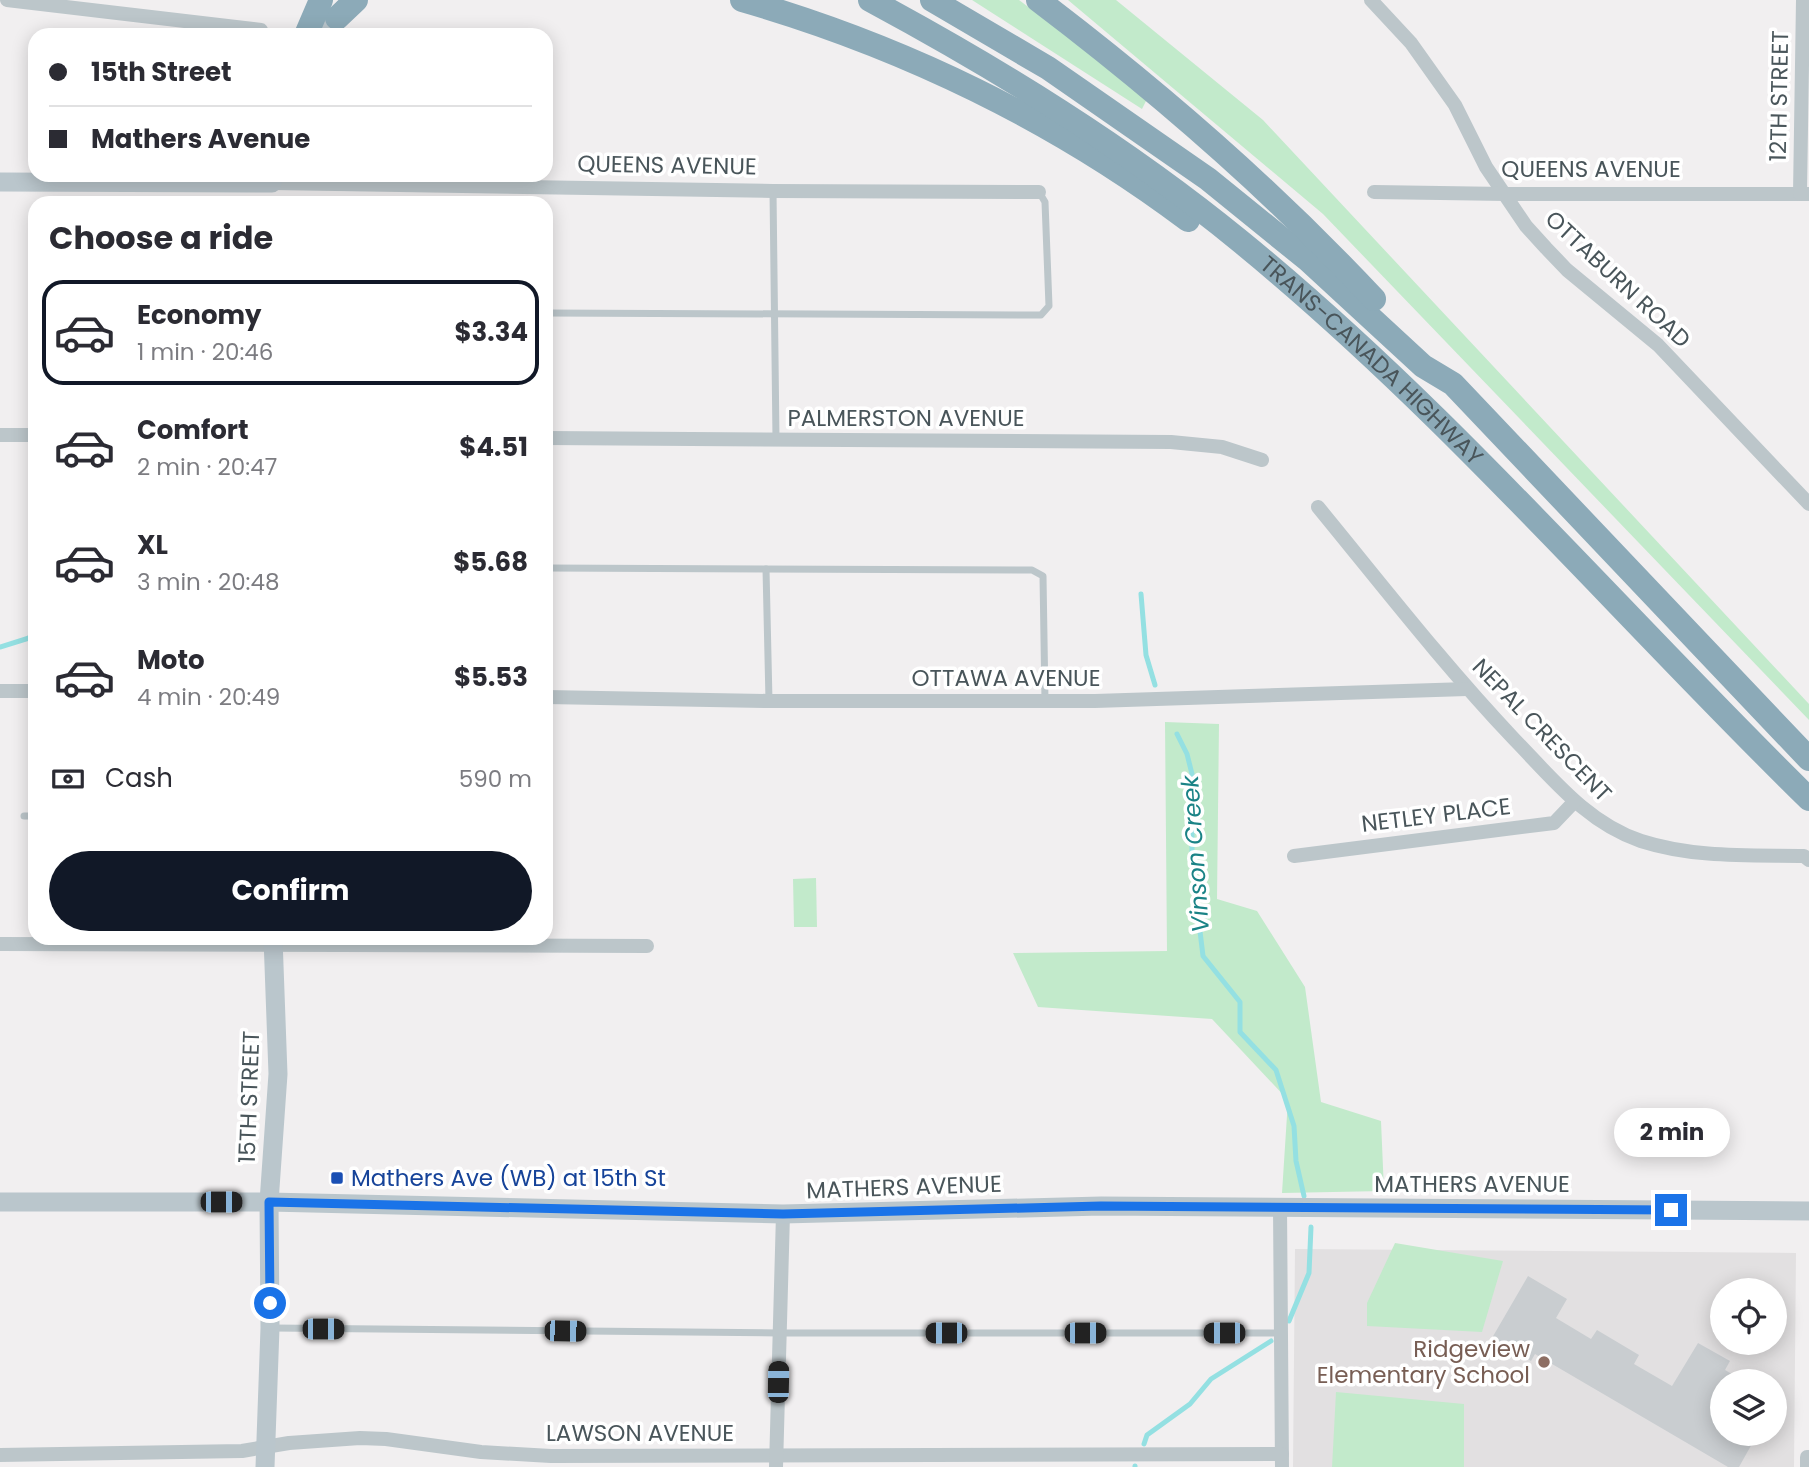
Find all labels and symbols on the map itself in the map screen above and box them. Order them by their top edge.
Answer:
street label: 12TH STREET [1762,30,1796,162]
street label: QUEENS AVENUE [577,147,757,183]
street label: QUEENS AVENUE [1501,153,1681,185]
street label: OTTABURN ROAD [1538,203,1698,355]
street label: TRANS-CANADA HIGHWAY [1253,248,1490,472]
street label: PALMERSTON AVENUE [787,402,1025,434]
street label: NEPAL CRESCENT [1465,651,1619,809]
street label: OTTAWA AVENUE [912,662,1100,694]
water label: Vinson Creek [1173,773,1217,934]
street label: NETLEY PLACE [1360,790,1512,840]
street label: 15TH STREET [231,1030,267,1164]
callout: 2 min [1613,1108,1729,1158]
place label: Mathers Ave (WB) at 15th St [351,1162,666,1194]
street label: MATHERS AVENUE [806,1168,1002,1206]
street label: MATHERS AVENUE [1374,1168,1570,1200]
marker: Mathers Ave (WB) at 15th St [329,1170,345,1186]
car [201,1192,243,1213]
route end [1655,1194,1687,1226]
route start [254,1287,286,1319]
car [303,1319,345,1340]
car [544,1320,587,1342]
car [926,1323,968,1344]
car [1065,1323,1107,1344]
car [1204,1323,1246,1344]
place label: Ridgeview Elementary School [1317,1333,1530,1391]
marker: Ridgeview Elementary School [1536,1354,1552,1370]
car [768,1361,789,1403]
street label: LAWSON AVENUE [546,1417,734,1449]

